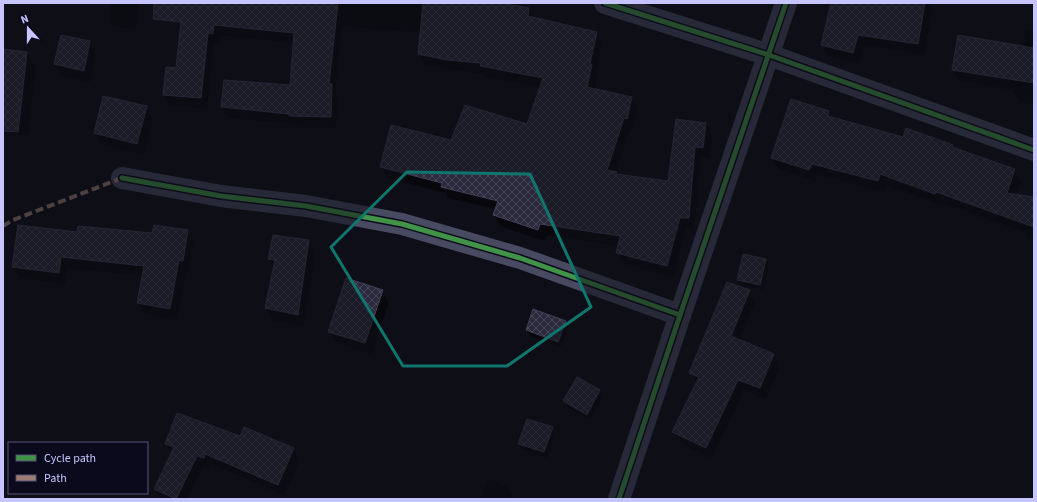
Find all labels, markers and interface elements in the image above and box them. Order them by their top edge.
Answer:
north arrow [8,8,48,48]
text: N [18,11,31,27]
legend [8,442,148,494]
text: Cycle path [44,450,96,467]
text: Path [44,470,67,487]

